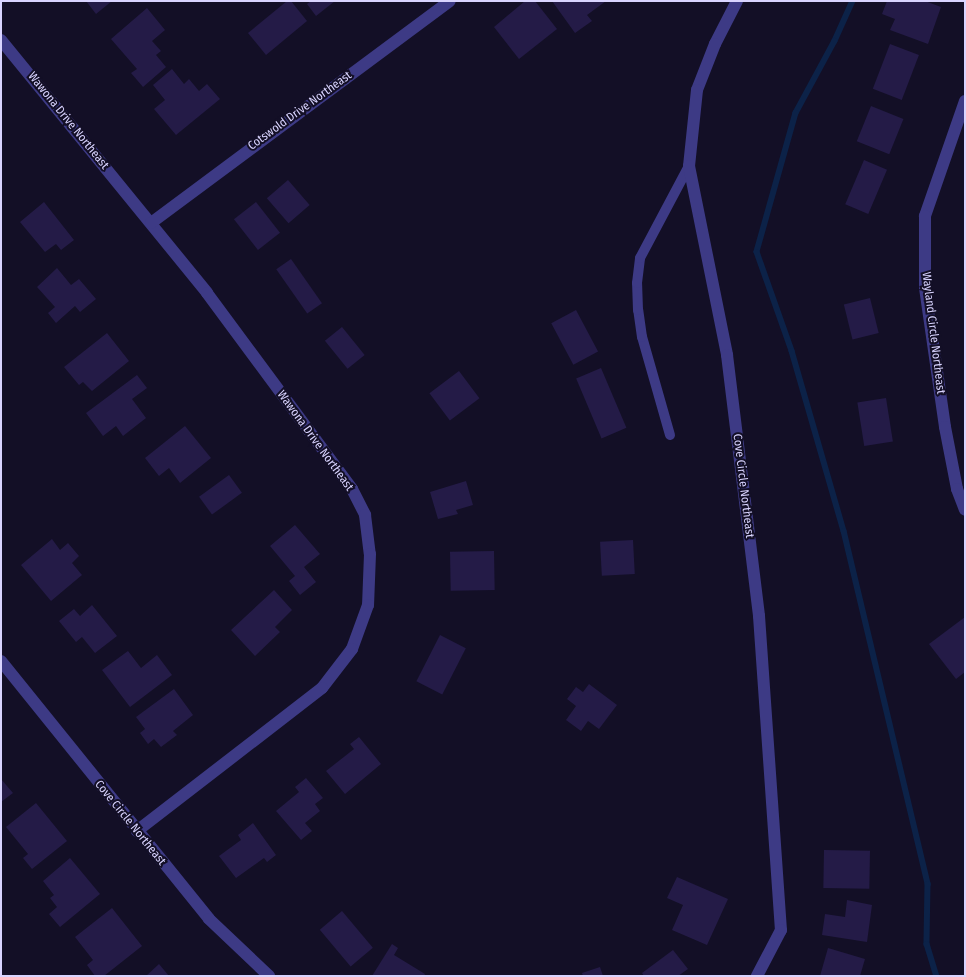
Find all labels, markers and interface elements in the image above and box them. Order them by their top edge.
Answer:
street label: Cotswold Drive Northeast [245,69,355,153]
street label: Wawona Drive Northeast [24,70,112,172]
street label: Wayland Circle Northeast [918,271,948,395]
street label: Wawona Drive Northeast [274,388,356,494]
street label: Cove Circle Northeast [729,433,757,539]
street label: Cove Circle Northeast [91,778,169,868]

